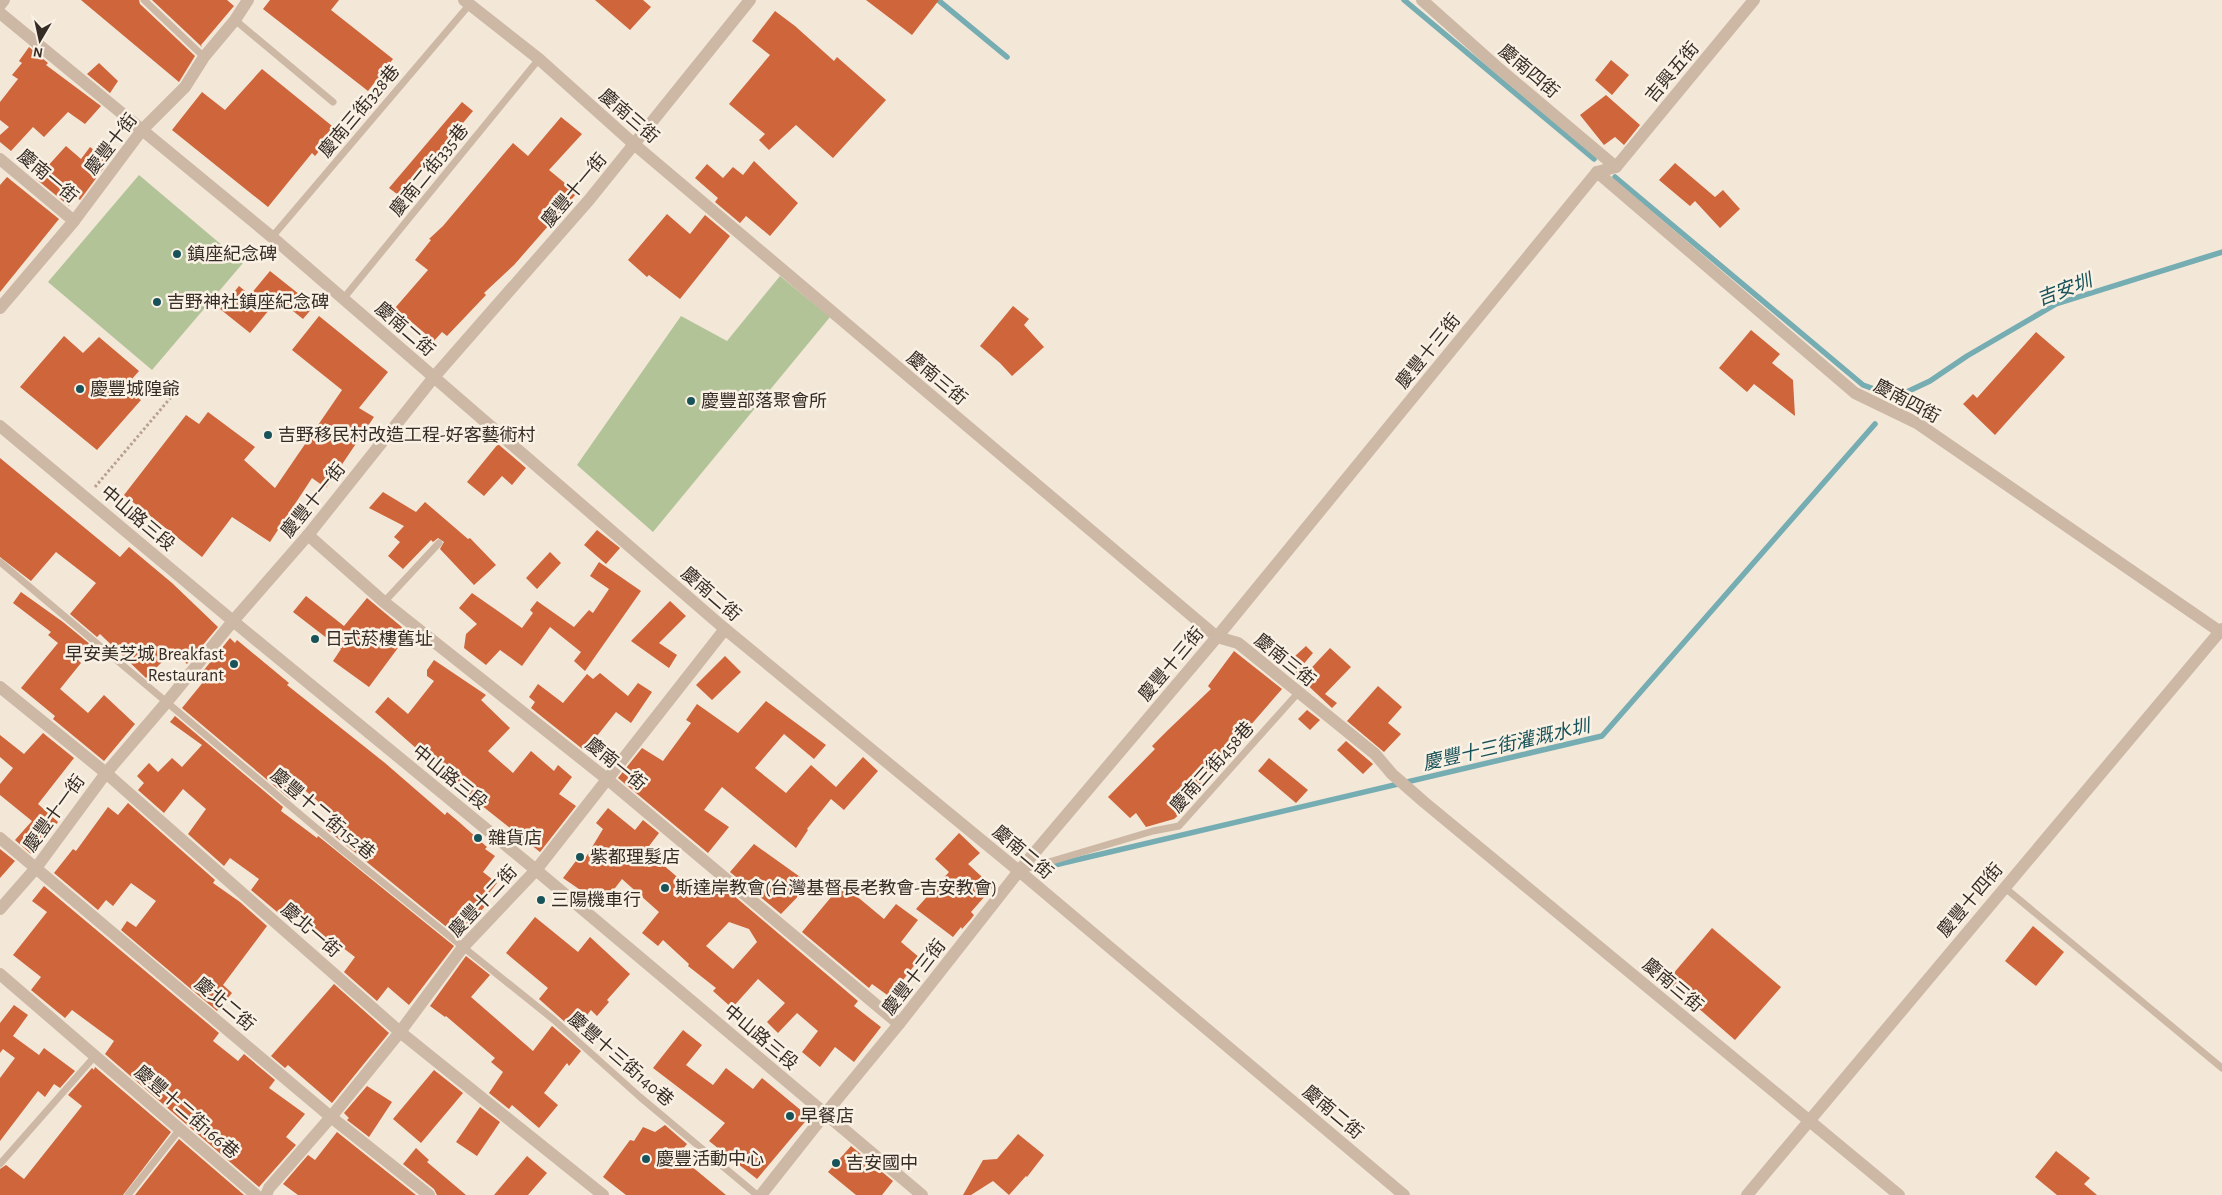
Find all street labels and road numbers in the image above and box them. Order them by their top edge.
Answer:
street label: 吉興五街 [1641,38,1703,106]
street label: 慶南四街 [1495,40,1563,102]
street label: 慶南三街328巷 [315,61,403,161]
street label: 慶南三街 [595,85,663,147]
street label: 慶豐十街 [81,109,141,179]
street label: 慶南二街335巷 [386,120,472,220]
street label: 慶南一街 [14,145,82,207]
street label: 慶豐十一街 [537,149,611,231]
street label: 慶南二街 [371,298,439,360]
street label: 慶豐十三街 [1392,310,1464,392]
street label: 慶南三街 [903,347,971,409]
street label: 慶南四街 [1871,375,1943,427]
street label: 慶豐十一街 [277,459,349,541]
street label: 中山路三段 [97,481,179,555]
street label: 慶南二街 [677,563,745,625]
street label: 慶豐十三街 [1134,623,1208,705]
street label: 慶南三街 [1251,630,1319,690]
street label: 慶南三街458巷 [1166,718,1258,816]
street label: 慶南一街 [582,734,650,794]
street label: 中山路三段 [409,741,491,813]
street label: 慶豐十二街152巷 [267,765,379,863]
street label: 慶豐十一街 [19,771,89,855]
street label: 慶南二街 [989,821,1057,883]
street label: 慶豐十四街 [1933,859,2007,941]
street label: 慶豐十二街 [445,861,521,941]
street label: 慶北一街 [277,899,345,961]
street label: 慶豐十三街 [878,935,950,1019]
street label: 慶南三街 [1639,954,1707,1016]
street label: 慶北二街 [191,973,259,1035]
street label: 中山路三段 [720,1000,802,1074]
street label: 慶豐十三街140巷 [564,1008,678,1110]
street label: 慶豐十二街166巷 [131,1061,243,1163]
street label: 慶南二街 [1299,1081,1367,1143]

